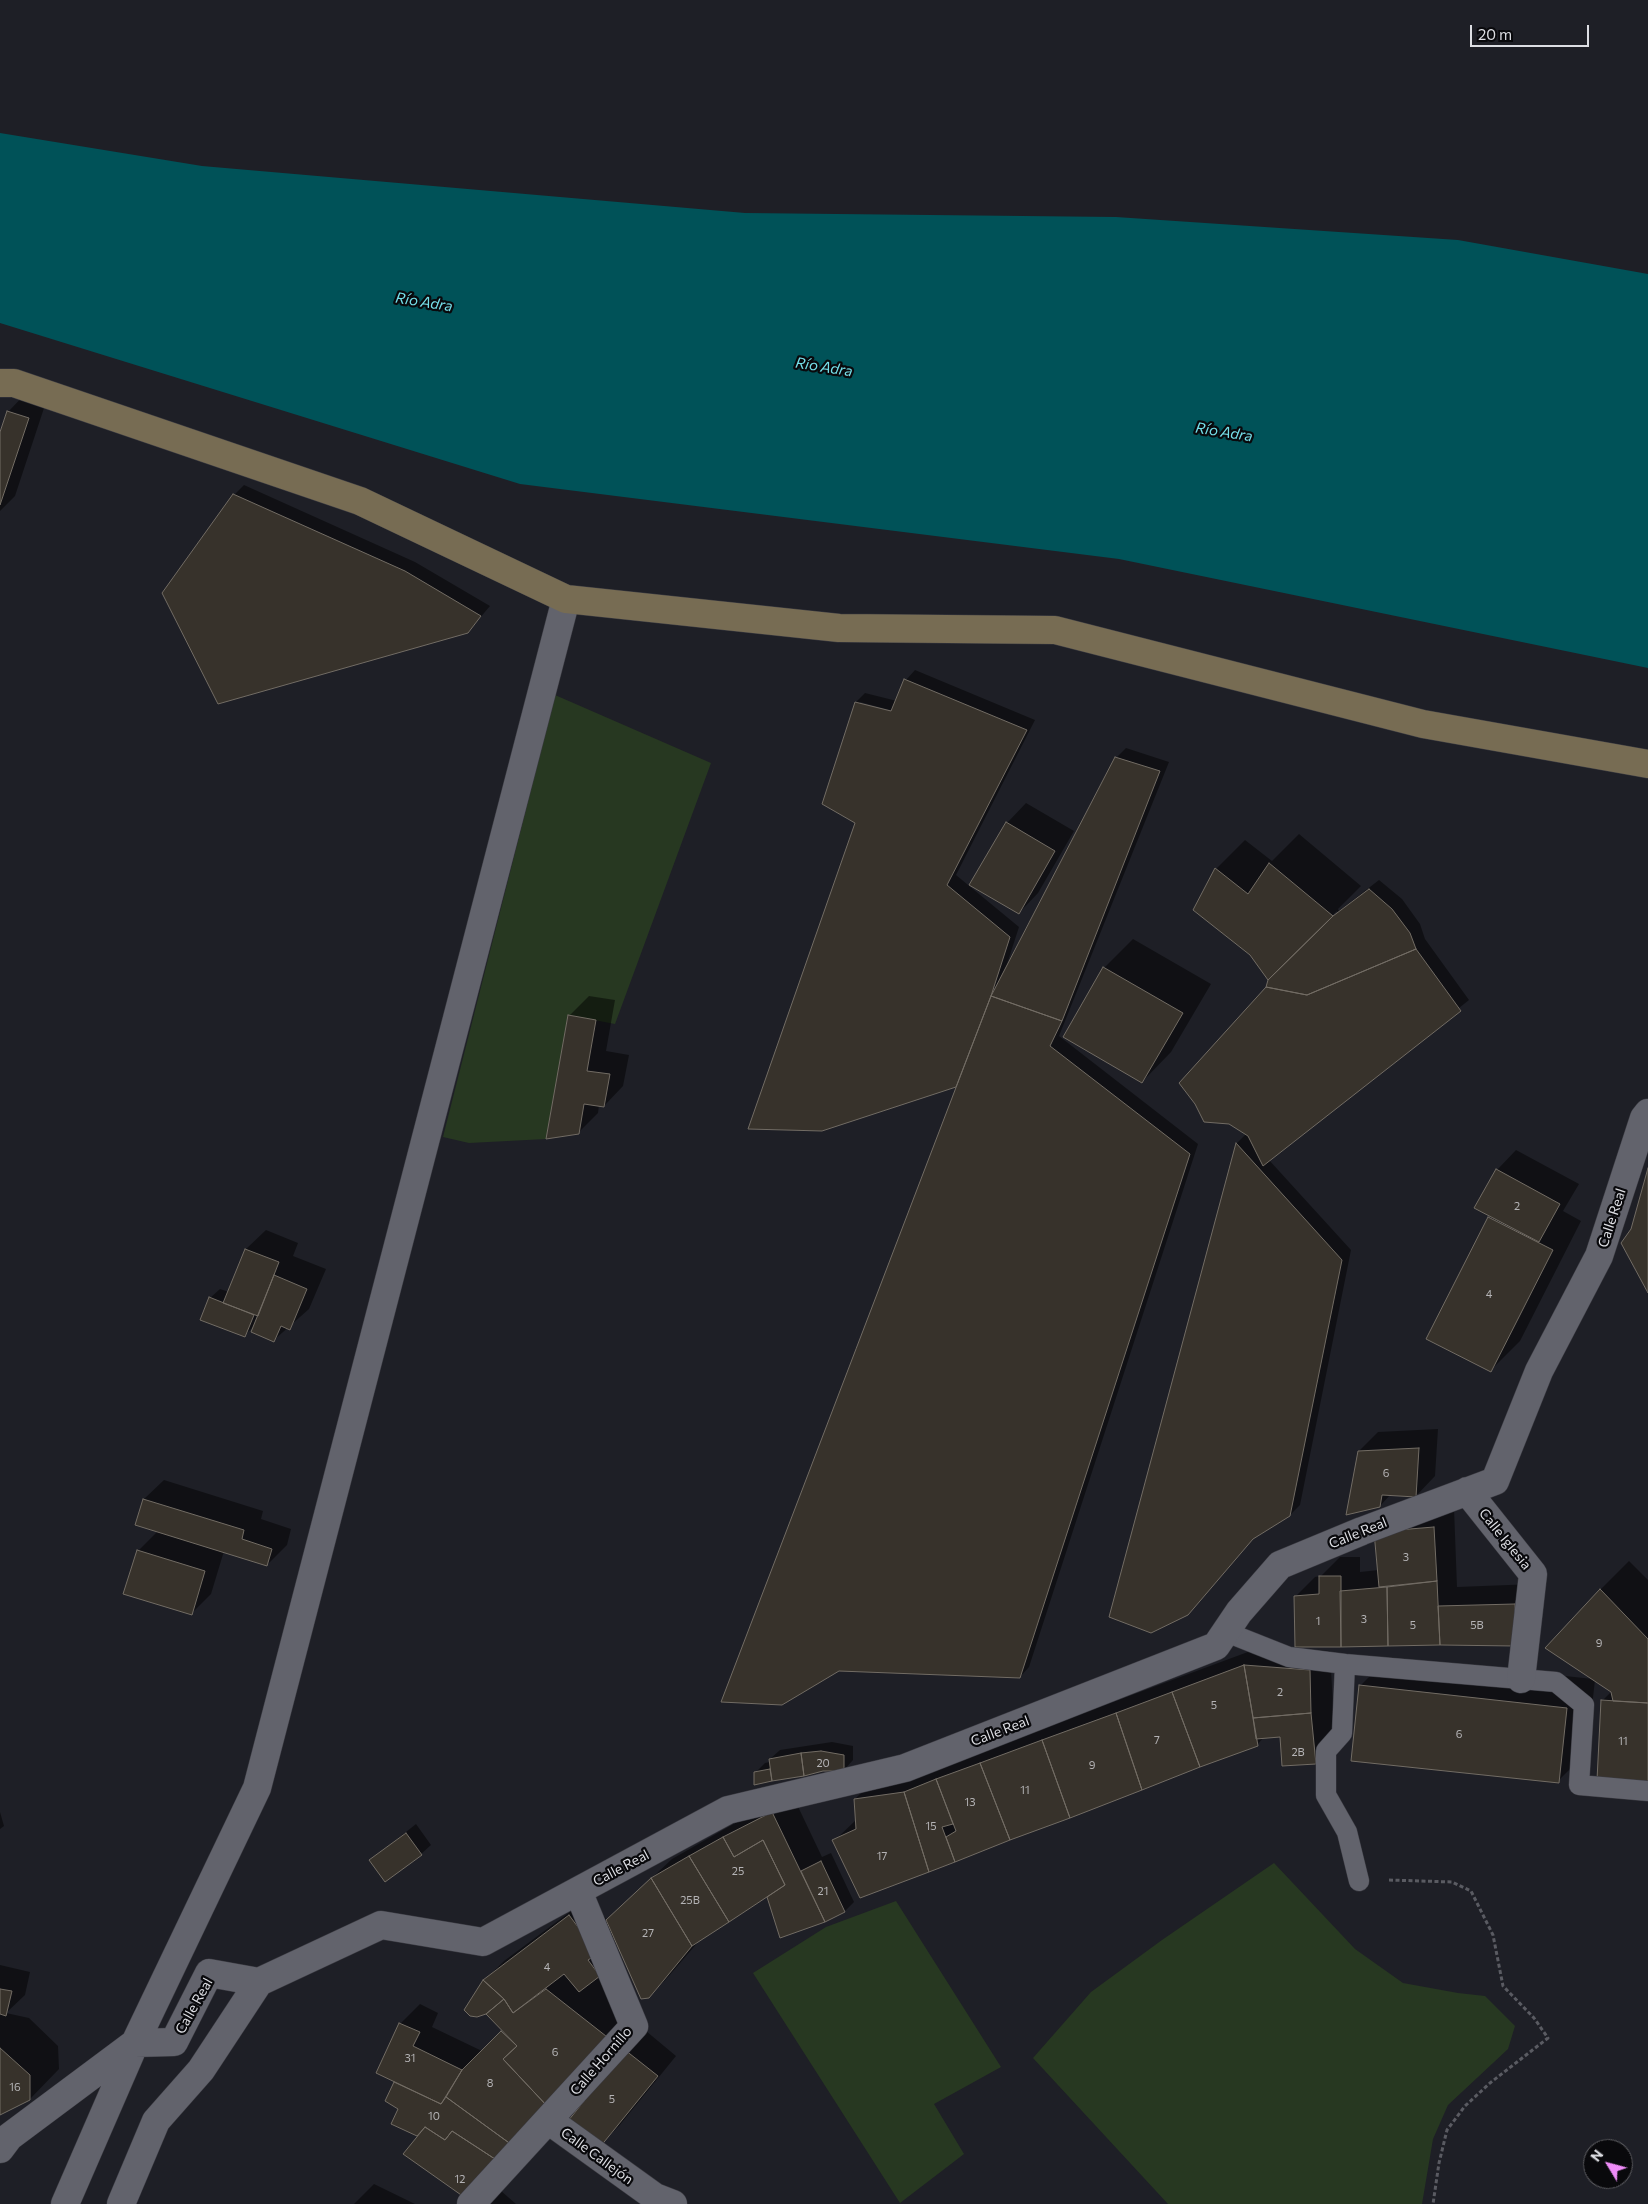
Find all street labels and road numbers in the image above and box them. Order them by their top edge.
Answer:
street label: Calle Real [1595,1186,1629,1250]
street label: Calle Iglesia [1475,1505,1535,1573]
street label: Calle Real [1326,1514,1390,1552]
street label: Calle Real [968,1712,1032,1750]
street label: Calle Real [590,1846,652,1890]
street label: Calle Real [172,1975,216,2037]
street label: Calle Hornillo [567,2023,635,2099]
street label: Calle Callejón [557,2124,637,2188]

